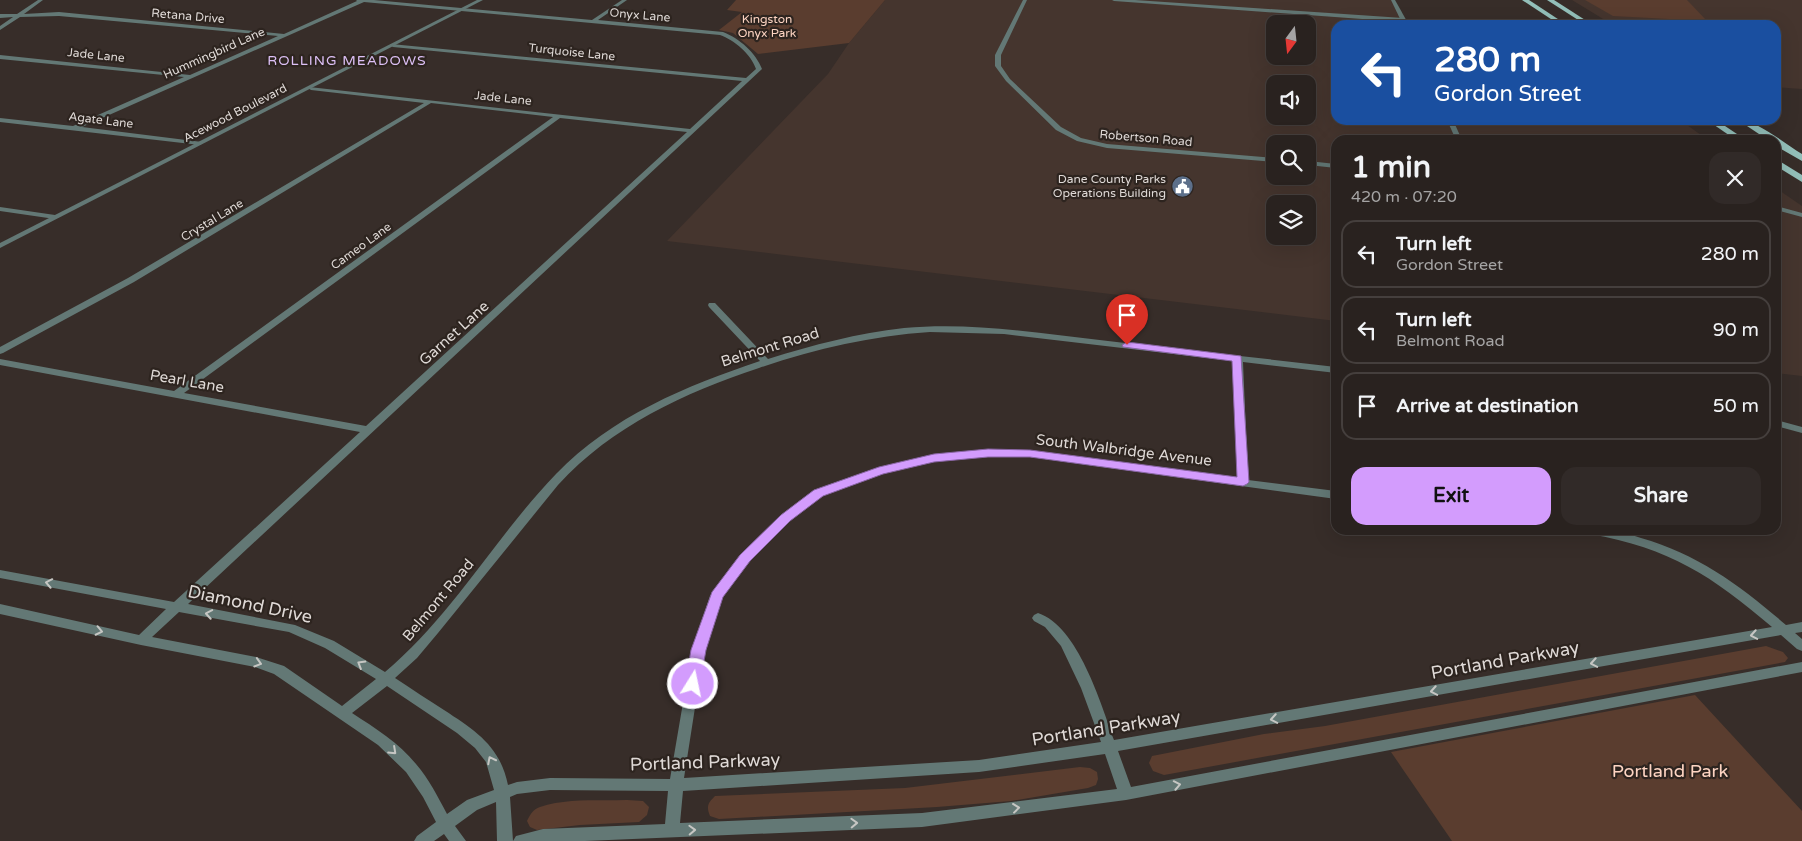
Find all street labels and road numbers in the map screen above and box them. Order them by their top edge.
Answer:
street label: Onyx Lane [609,5,671,25]
street label: Retana Drive [151,6,225,26]
street label: Hummingbird Lane [161,24,267,82]
street label: Turquoise Lane [528,40,616,64]
street label: Jade Lane [67,45,126,65]
street label: Acewood Boulevard [181,81,289,145]
street label: Jade Lane [474,88,533,108]
street label: Agate Lane [68,109,134,131]
street label: Robertson Road [1099,127,1193,149]
street label: Crystal Lane [178,196,246,244]
street label: Cameo Lane [328,219,394,273]
street label: Garnet Lane [415,297,493,369]
street label: Belmont Road [719,324,821,370]
street label: Pearl Lane [149,366,225,396]
street label: South Walbridge Avenue [1035,430,1213,470]
street label: Belmont Road [398,555,478,645]
street label: Diamond Drive [186,580,314,628]
street label: Portland Parkway [1429,636,1581,684]
street label: Portland Parkway [1030,705,1182,751]
street label: Portland Parkway [629,748,781,776]

